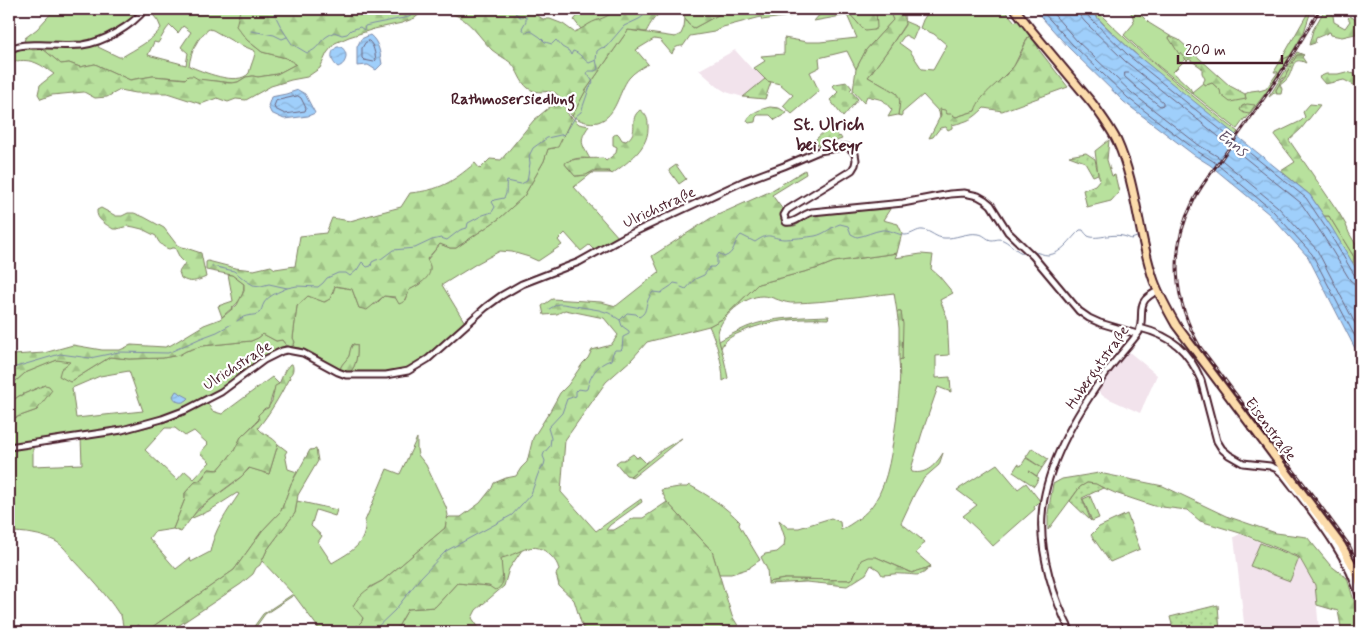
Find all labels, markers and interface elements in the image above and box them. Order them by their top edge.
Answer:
scale bar [1178,32,1281,64]
text: 200 m [1185,41,1226,61]
district label: Rathmosersiedlung [451,89,575,112]
district label: St. Ulrich bei Steyr [794,113,865,158]
water label: Enns [1213,125,1253,163]
street label: Ulrichstraße [620,182,699,233]
street label: Hubergutstraße [1061,322,1135,414]
street label: Ulrichstraße [199,336,276,395]
street label: Eisenstraße [1240,394,1301,465]

